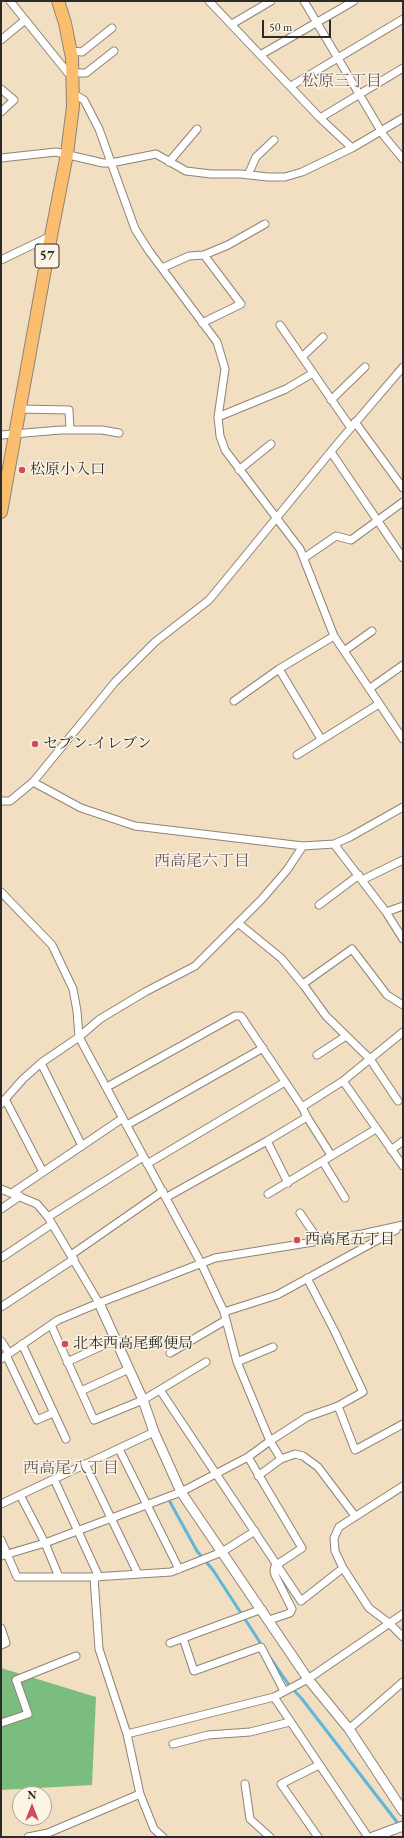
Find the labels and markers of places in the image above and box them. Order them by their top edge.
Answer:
place label: 松原小入口 [30,461,105,479]
marker: 松原小入口 [17,465,27,475]
place label: セブン-イレブン [43,735,152,753]
marker: セブン-イレブン [30,739,40,749]
place label: 西高尾五丁目 [305,1231,395,1249]
marker: 西高尾五丁目 [292,1235,302,1245]
place label: 北本西高尾郵便局 [73,1335,193,1353]
marker: 北本西高尾郵便局 [60,1339,70,1349]

